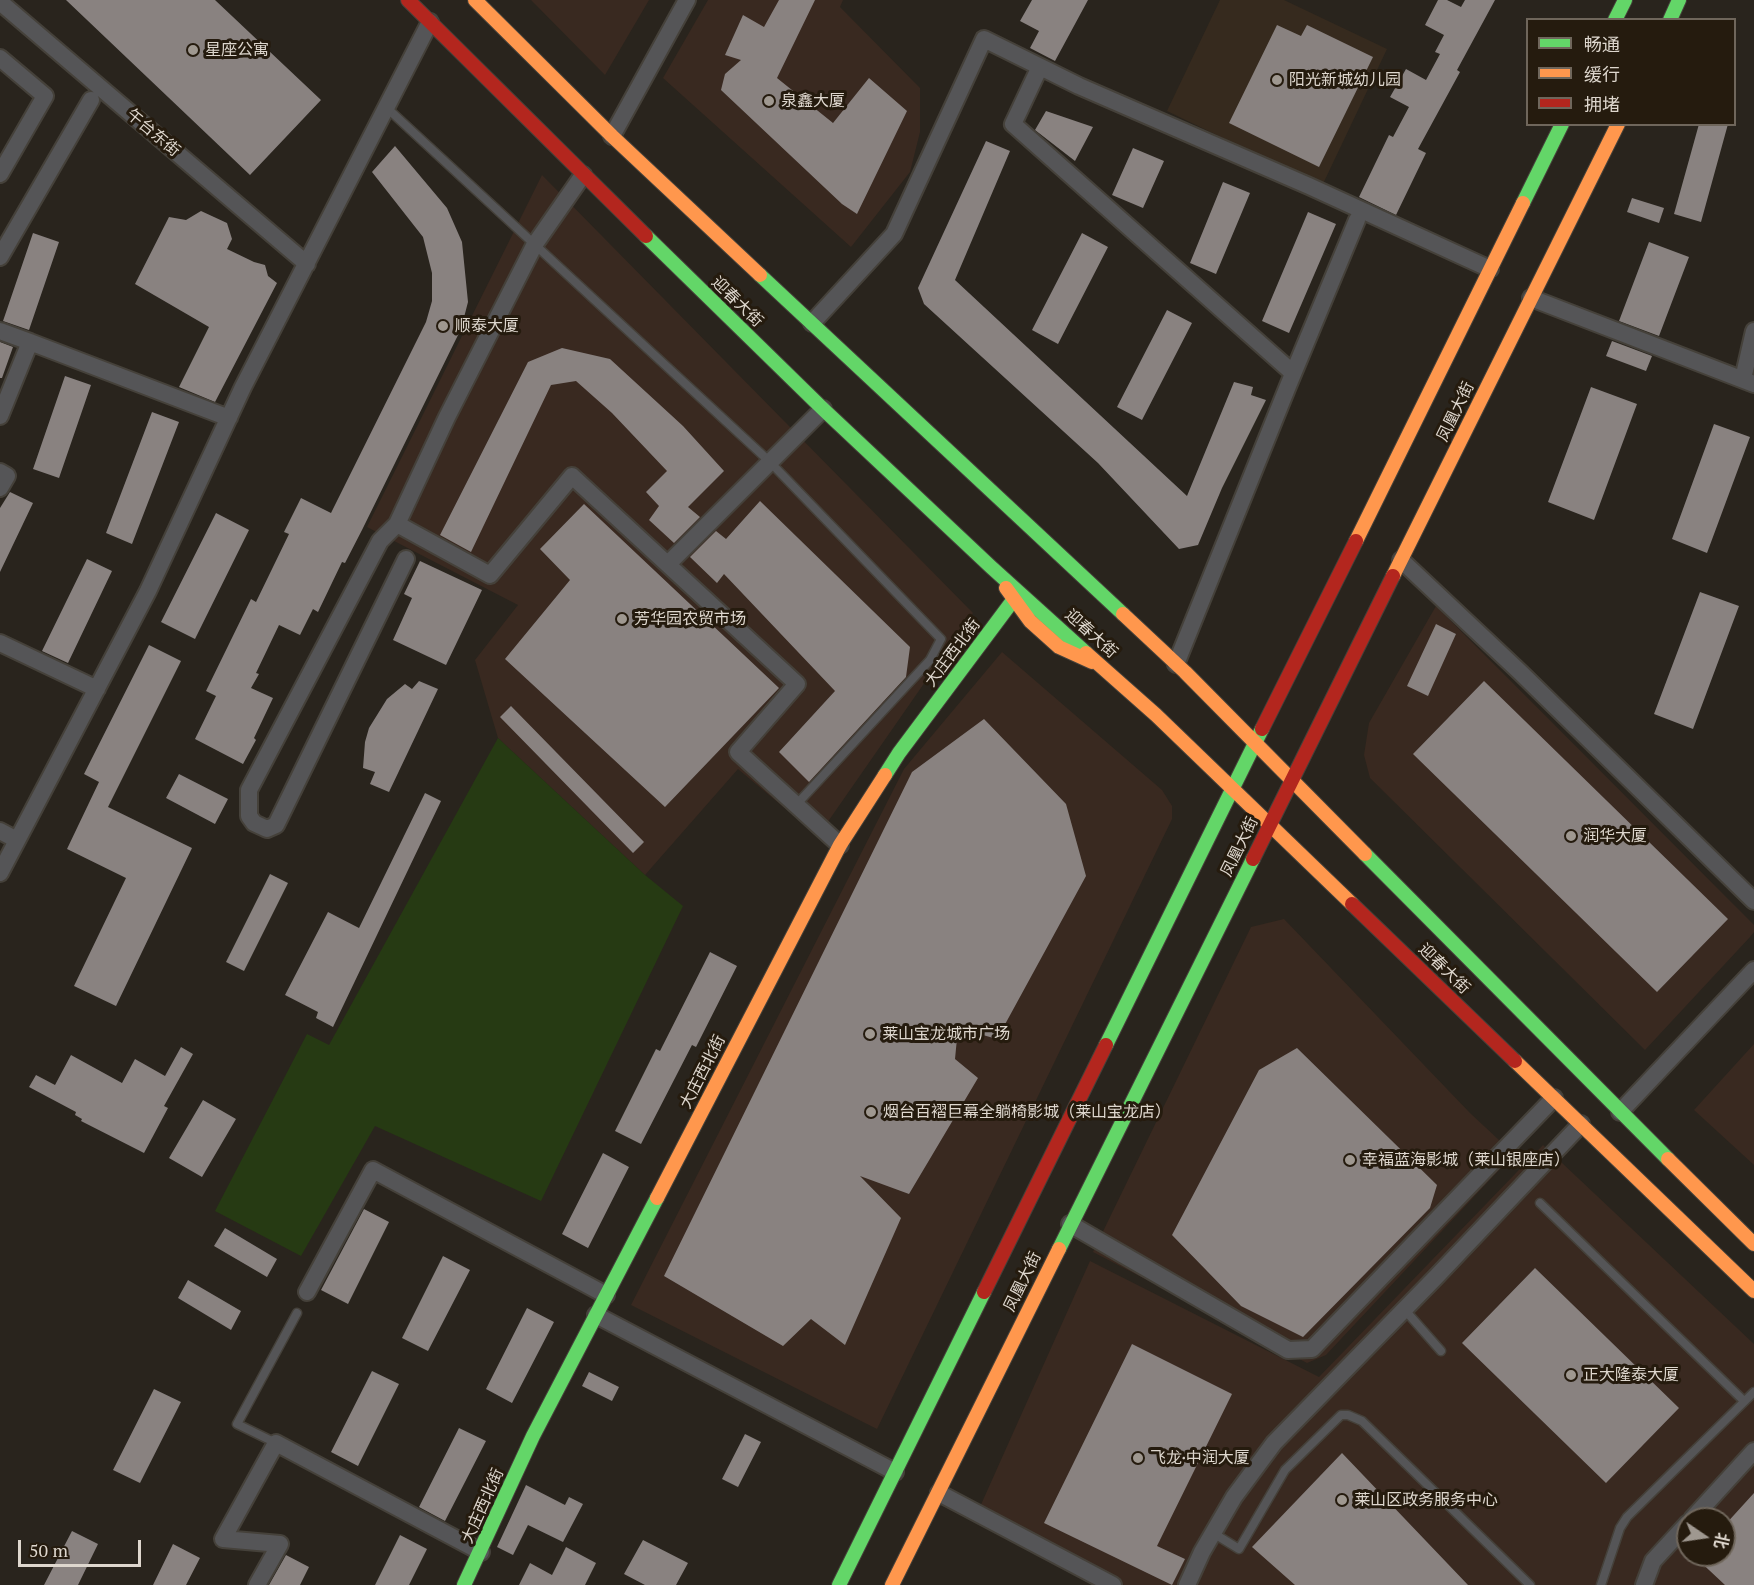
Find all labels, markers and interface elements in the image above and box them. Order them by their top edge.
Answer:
legend [1526,18,1736,126]
text: 畅通 [1584,32,1620,56]
place label: 星座公寓 [205,40,269,60]
marker: 星座公寓 [186,43,200,57]
text: 缓行 [1584,62,1620,86]
place label: 阳光新城幼儿园 [1289,70,1401,90]
marker: 阳光新城幼儿园 [1270,73,1284,87]
place label: 泉鑫大厦 [781,91,845,111]
text: 拥堵 [1584,92,1620,116]
marker: 泉鑫大厦 [762,94,776,108]
street label: 午台东街 [122,105,184,161]
street label: 迎春大街 [707,273,767,331]
place label: 顺泰大厦 [455,316,519,336]
marker: 顺泰大厦 [436,319,450,333]
street label: 凤凰大街 [1433,379,1479,445]
street label: 迎春大街 [1061,605,1121,663]
place label: 芳华园农贸市场 [634,609,746,629]
marker: 芳华园农贸市场 [615,612,629,626]
street label: 大庄西北街 [921,615,985,691]
street label: 凤凰大街 [1217,814,1263,880]
place label: 润华大厦 [1583,826,1647,846]
marker: 润华大厦 [1564,829,1578,843]
street label: 迎春大街 [1414,940,1474,998]
place label: 莱山宝龙城市广场 [882,1024,1010,1044]
marker: 莱山宝龙城市广场 [863,1027,877,1041]
street label: 大庄西北街 [676,1032,730,1112]
place label: 烟台百褶巨幕全躺椅影城（莱山宝龙店） [883,1102,1171,1122]
marker: 烟台百褶巨幕全躺椅影城（莱山宝龙店） [864,1105,878,1119]
place label: 幸福蓝海影城（莱山银座店） [1362,1150,1570,1170]
marker: 幸福蓝海影城（莱山银座店） [1343,1153,1357,1167]
street label: 凤凰大街 [1000,1249,1046,1315]
place label: 正大隆泰大厦 [1583,1365,1679,1385]
marker: 正大隆泰大厦 [1564,1368,1578,1382]
place label: 飞龙·中润大厦 [1150,1448,1250,1468]
marker: 飞龙·中润大厦 [1131,1451,1145,1465]
street label: 大庄西北街 [458,1466,508,1546]
place label: 莱山区政务服务中心 [1354,1490,1498,1510]
marker: 莱山区政务服务中心 [1335,1493,1349,1507]
north arrow [1676,1507,1736,1567]
scale bar [21,1528,144,1566]
text: 北 [1709,1530,1734,1551]
text: 50 m [29,1538,68,1562]

